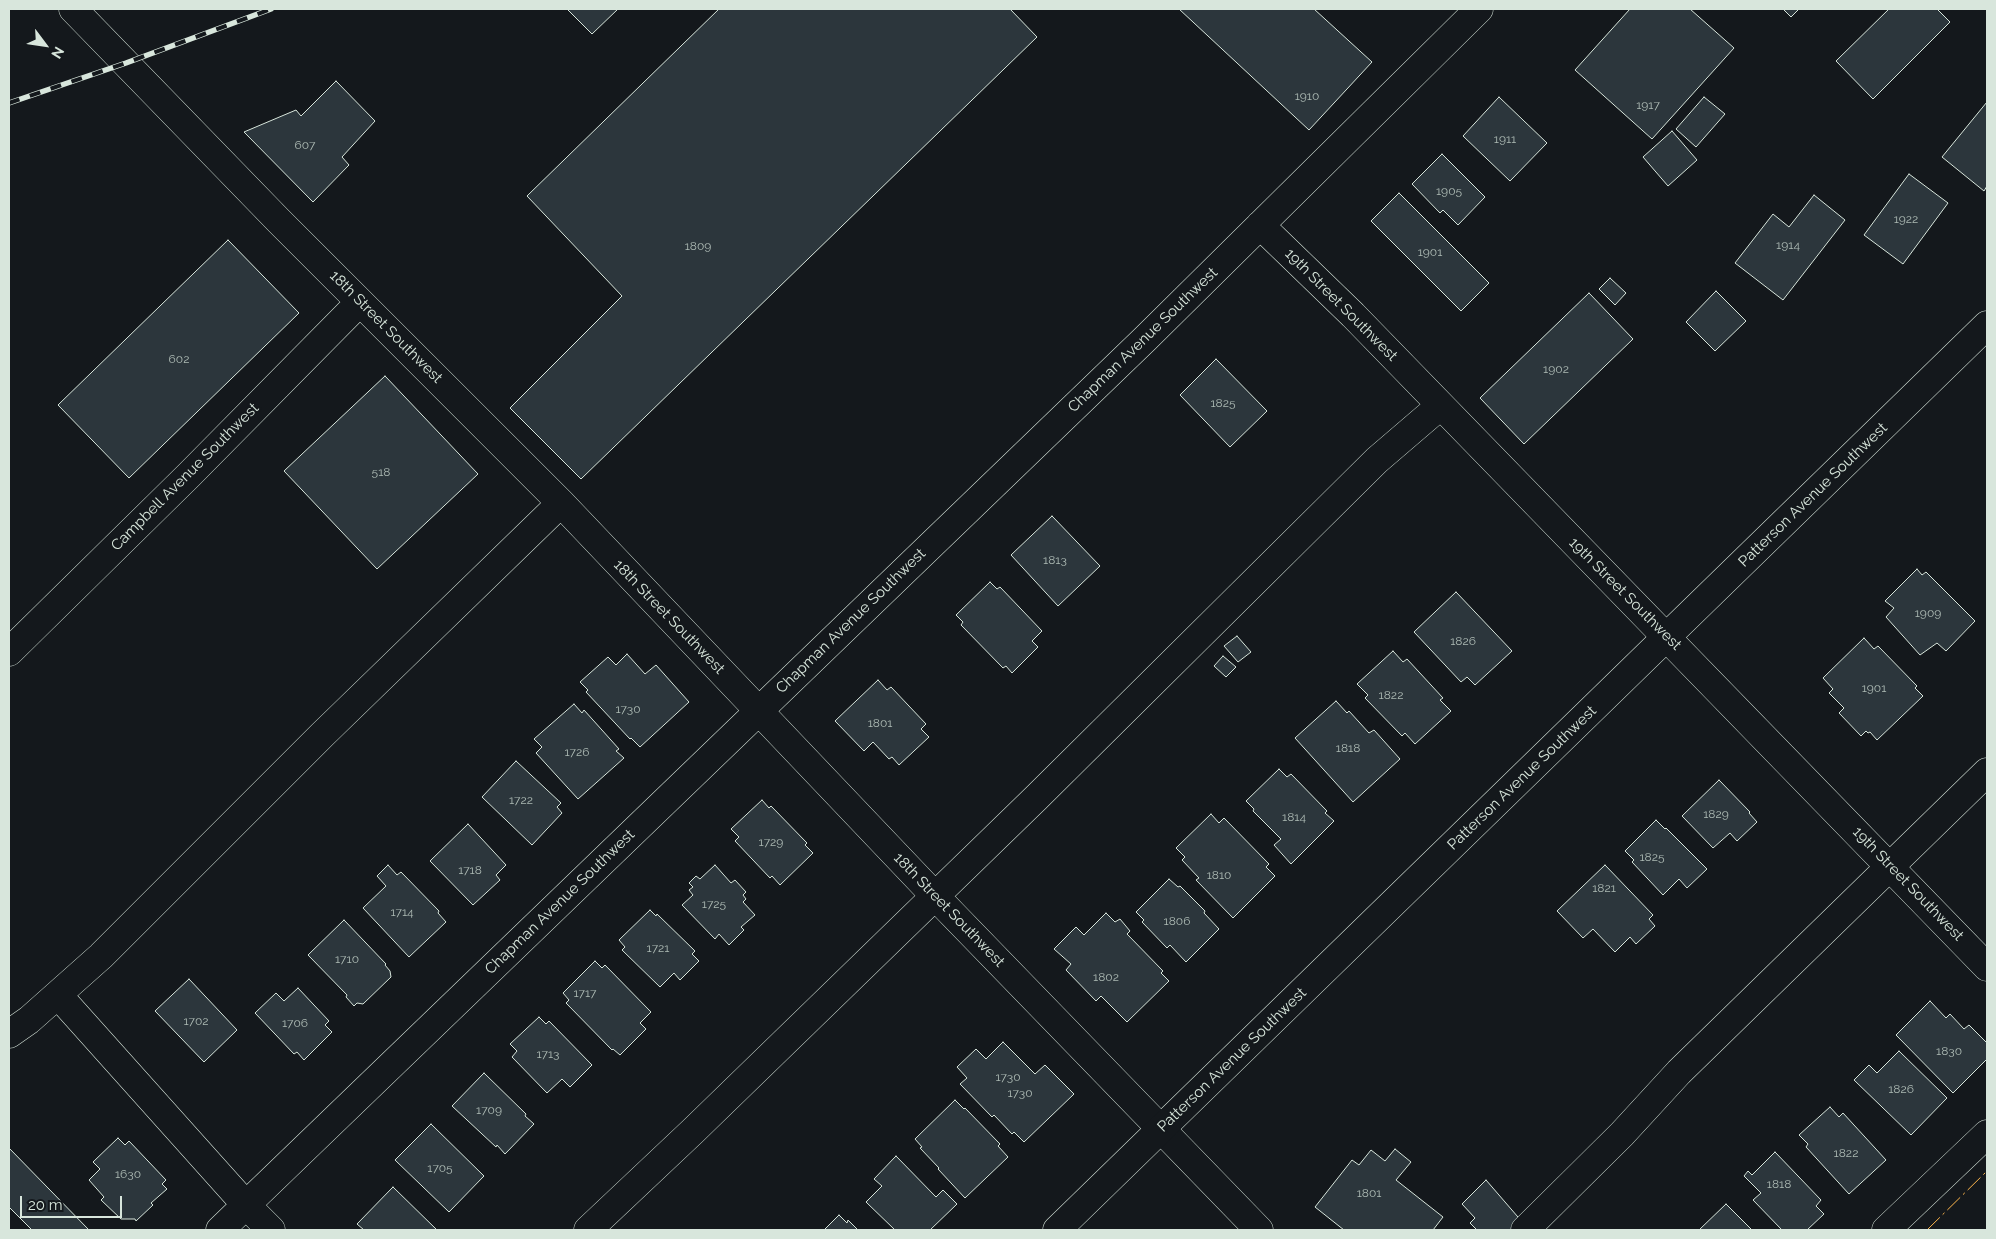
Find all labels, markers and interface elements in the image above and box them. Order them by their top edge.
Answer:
north arrow [20,20,70,70]
text: N [48,44,67,61]
house number: 1910 [1295,89,1319,103]
house number: 1917 [1636,98,1660,112]
house number: 1911 [1494,132,1516,146]
house number: 607 [295,138,315,152]
house number: 1905 [1436,184,1462,198]
house number: 1922 [1894,212,1918,226]
house number: 1914 [1776,238,1800,252]
house number: 1809 [685,239,711,253]
street label: 19th Street Southwest [1281,245,1401,365]
house number: 1901 [1418,245,1442,259]
street label: Chapman Avenue Southwest [1064,264,1222,416]
street label: 18th Street Southwest [326,267,446,387]
house number: 602 [169,352,189,366]
house number: 1902 [1543,362,1569,376]
house number: 1825 [1210,396,1236,410]
street label: Campbell Avenue Southwest [107,399,263,555]
street label: Patterson Avenue Southwest [1735,419,1891,571]
house number: 518 [372,465,390,479]
street label: 19th Street Southwest [1565,534,1685,654]
street label: Chapman Avenue Southwest [772,545,930,697]
house number: 1813 [1043,553,1067,567]
street label: 18th Street Southwest [610,556,728,678]
house number: 1909 [1915,606,1941,620]
house number: 1826 [1450,634,1476,648]
house number: 1901 [1862,681,1886,695]
house number: 1822 [1379,688,1403,702]
house number: 1730 [615,702,641,716]
street label: Patterson Avenue Southwest [1444,702,1600,854]
house number: 1801 [868,716,892,730]
house number: 1818 [1336,741,1360,755]
house number: 1726 [565,745,589,759]
house number: 1722 [509,793,533,807]
house number: 1829 [1703,807,1729,821]
house number: 1814 [1282,810,1306,824]
street label: 19th Street Southwest [1849,823,1967,945]
street label: Chapman Avenue Southwest [481,826,639,978]
house number: 1729 [759,835,783,849]
street label: 18th Street Southwest [890,849,1008,971]
house number: 1825 [1639,850,1665,864]
house number: 1718 [458,863,482,877]
house number: 1810 [1207,868,1231,882]
house number: 1821 [1592,881,1616,895]
house number: 1725 [702,897,726,911]
house number: 1714 [390,905,414,919]
house number: 1806 [1164,914,1190,928]
house number: 1721 [647,941,669,955]
house number: 1710 [335,952,359,966]
house number: 1802 [1093,970,1119,984]
street label: Patterson Avenue Southwest [1154,984,1310,1136]
house number: 1717 [574,986,596,1000]
house number: 1702 [183,1014,209,1028]
house number: 1706 [282,1016,308,1030]
house number: 1830 [1936,1044,1962,1058]
house number: 1713 [536,1047,560,1061]
house number: 1730 [995,1070,1021,1084]
house number: 1826 [1888,1082,1914,1096]
house number: 1730 [1007,1086,1033,1100]
house number: 1709 [476,1103,502,1117]
house number: 1822 [1834,1146,1858,1160]
house number: 1705 [427,1161,453,1175]
house number: 1630 [115,1167,141,1181]
house number: 1818 [1767,1177,1791,1191]
scale bar [22,1186,125,1218]
house number: 1801 [1357,1186,1381,1200]
text: 20 m [28,1196,63,1214]

